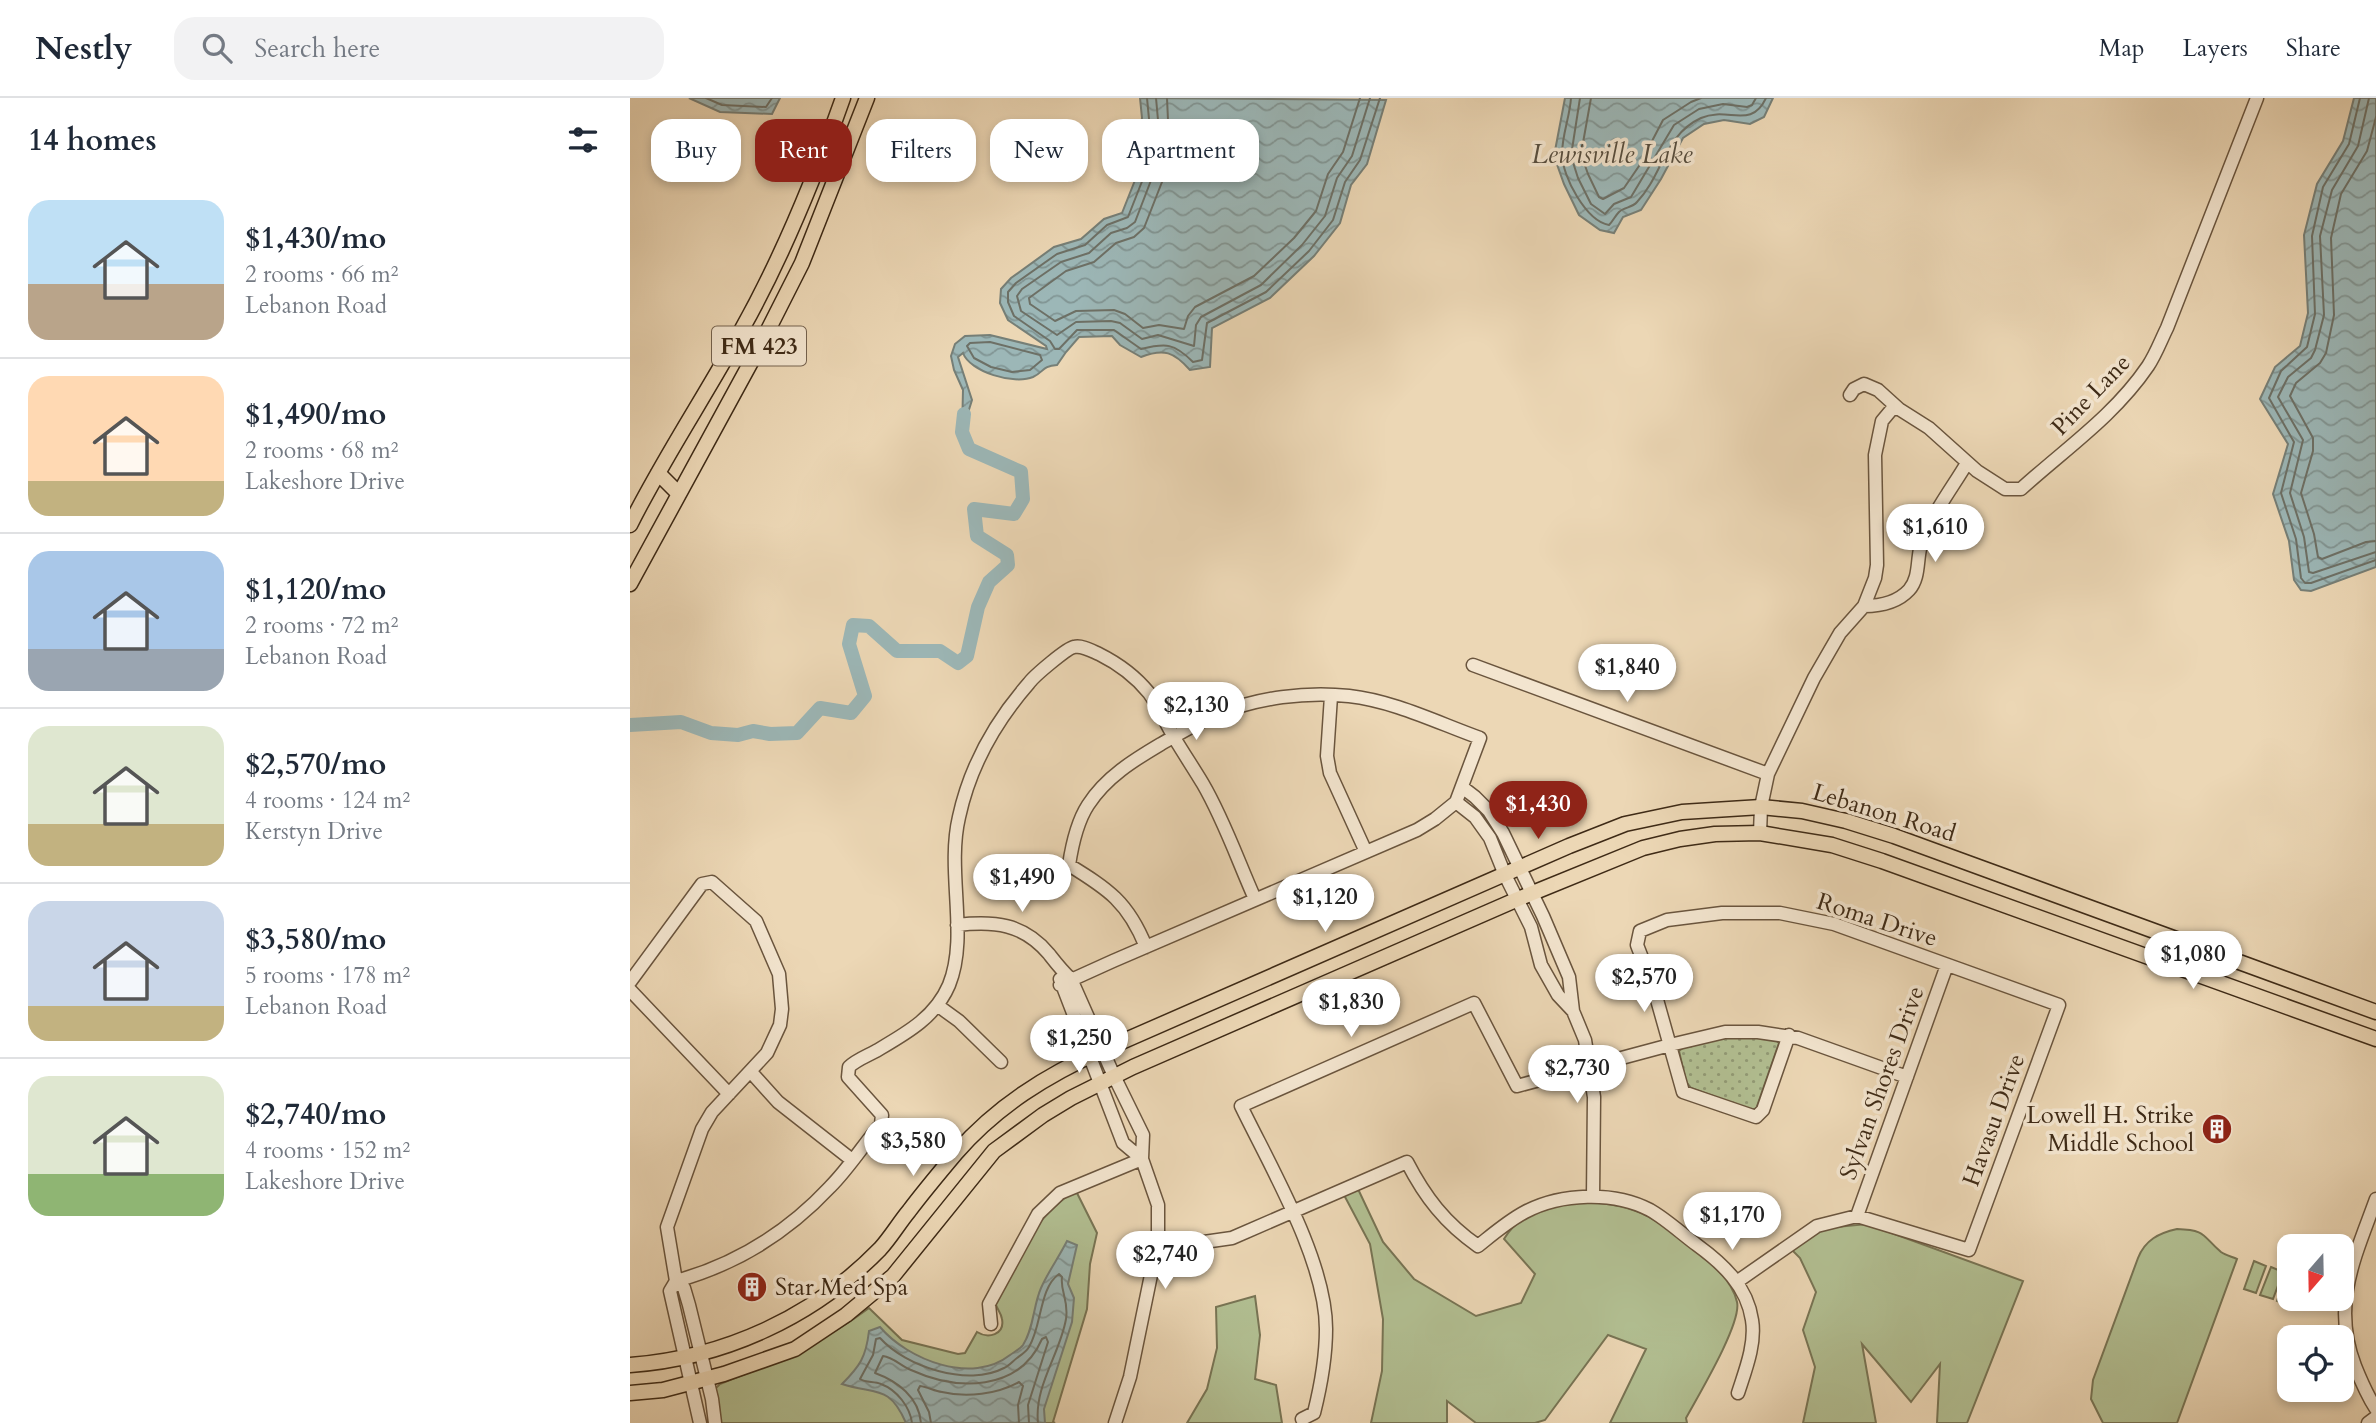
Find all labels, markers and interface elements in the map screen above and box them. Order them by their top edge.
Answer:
search box [174,17,664,80]
text: Nestly [35,26,132,71]
icon: search [198,29,236,67]
text: Search here [254,31,380,66]
text: Map [2099,32,2145,65]
text: Layers [2183,32,2248,65]
text: Share [2286,32,2341,65]
chip: Buy [651,119,741,182]
chip: Rent [755,119,852,182]
chip: Filters [866,119,976,182]
chip: New [990,119,1088,182]
chip: Apartment [1102,119,1259,182]
text: 14 homes [28,120,157,161]
icon: filters [564,121,602,159]
water label: Lewisville Lake [1531,137,1694,172]
text: $1,430/mo [245,218,386,259]
icon: home [84,228,168,312]
text: 2 rooms · 66 m² [245,259,398,290]
text: Lebanon Road [245,290,387,321]
road number: FM 423 [712,327,806,366]
street label: Pine Lane [2044,347,2138,443]
text: $1,490/mo [245,394,386,435]
icon: home [84,404,168,488]
text: 2 rooms · 68 m² [245,435,398,466]
text: Lakeshore Drive [245,466,405,497]
pin: $1,610 [1878,504,1992,564]
text: $1,610 [1902,511,1968,542]
text: $1,120/mo [245,569,386,610]
icon: home [84,579,168,663]
text: 2 rooms · 72 m² [245,610,398,641]
text: Lebanon Road [245,641,387,672]
pin: $1,840 [1570,644,1684,704]
text: $1,840 [1594,651,1660,682]
pin: $2,130 [1139,682,1253,742]
text: $2,130 [1163,689,1229,720]
text: $2,570/mo [245,744,386,785]
icon: home [84,754,168,838]
street label: Lebanon Road [1808,776,1960,850]
pin: $1,430 [1481,782,1595,841]
text: 4 rooms · 124 m² [245,785,410,816]
text: $1,430 [1505,788,1571,819]
text: Kerstyn Drive [245,816,383,847]
pin: $1,490 [965,854,1079,914]
text: $1,490 [989,861,1055,892]
pin: $1,120 [1268,874,1382,934]
text: $1,120 [1292,881,1358,912]
street label: Roma Drive [1813,885,1941,955]
text: $3,580/mo [245,919,386,960]
icon: home [84,929,168,1013]
pin: $1,080 [2136,932,2250,991]
text: $1,080 [2160,938,2226,969]
pin: $2,570 [1587,954,1701,1014]
text: 5 rooms · 178 m² [245,960,410,991]
text: $2,570 [1611,961,1677,992]
pin: $1,830 [1294,979,1408,1039]
street label: Sylvan Shores Drive [1832,982,1932,1184]
text: $1,830 [1318,986,1384,1017]
text: Lebanon Road [245,991,387,1022]
pin: $1,250 [1022,1016,1136,1075]
text: $1,250 [1046,1022,1112,1053]
pin: $2,730 [1520,1046,1634,1105]
street label: Havasu Drive [1955,1049,2033,1191]
text: $2,730 [1544,1052,1610,1083]
text: $2,740/mo [245,1094,386,1135]
place label: Lowell H. Strike Middle School [2026,1099,2194,1160]
icon: home [84,1104,168,1188]
building icon: Lowell H. Strike Middle School [2200,1112,2234,1146]
pin: $3,580 [856,1118,970,1178]
text: $3,580 [880,1125,946,1156]
text: 4 rooms · 152 m² [245,1135,410,1166]
text: Lakeshore Drive [245,1166,405,1197]
pin: $1,170 [1675,1192,1789,1252]
text: $1,170 [1699,1199,1765,1230]
pin: $2,740 [1108,1232,1222,1291]
north arrow [2277,1234,2354,1311]
map controls [2277,1234,2354,1402]
text: $2,740 [1132,1238,1198,1269]
building icon: Star Med Spa [735,1270,769,1304]
place label: Star Med Spa [775,1271,909,1304]
button: locate [2277,1325,2354,1402]

